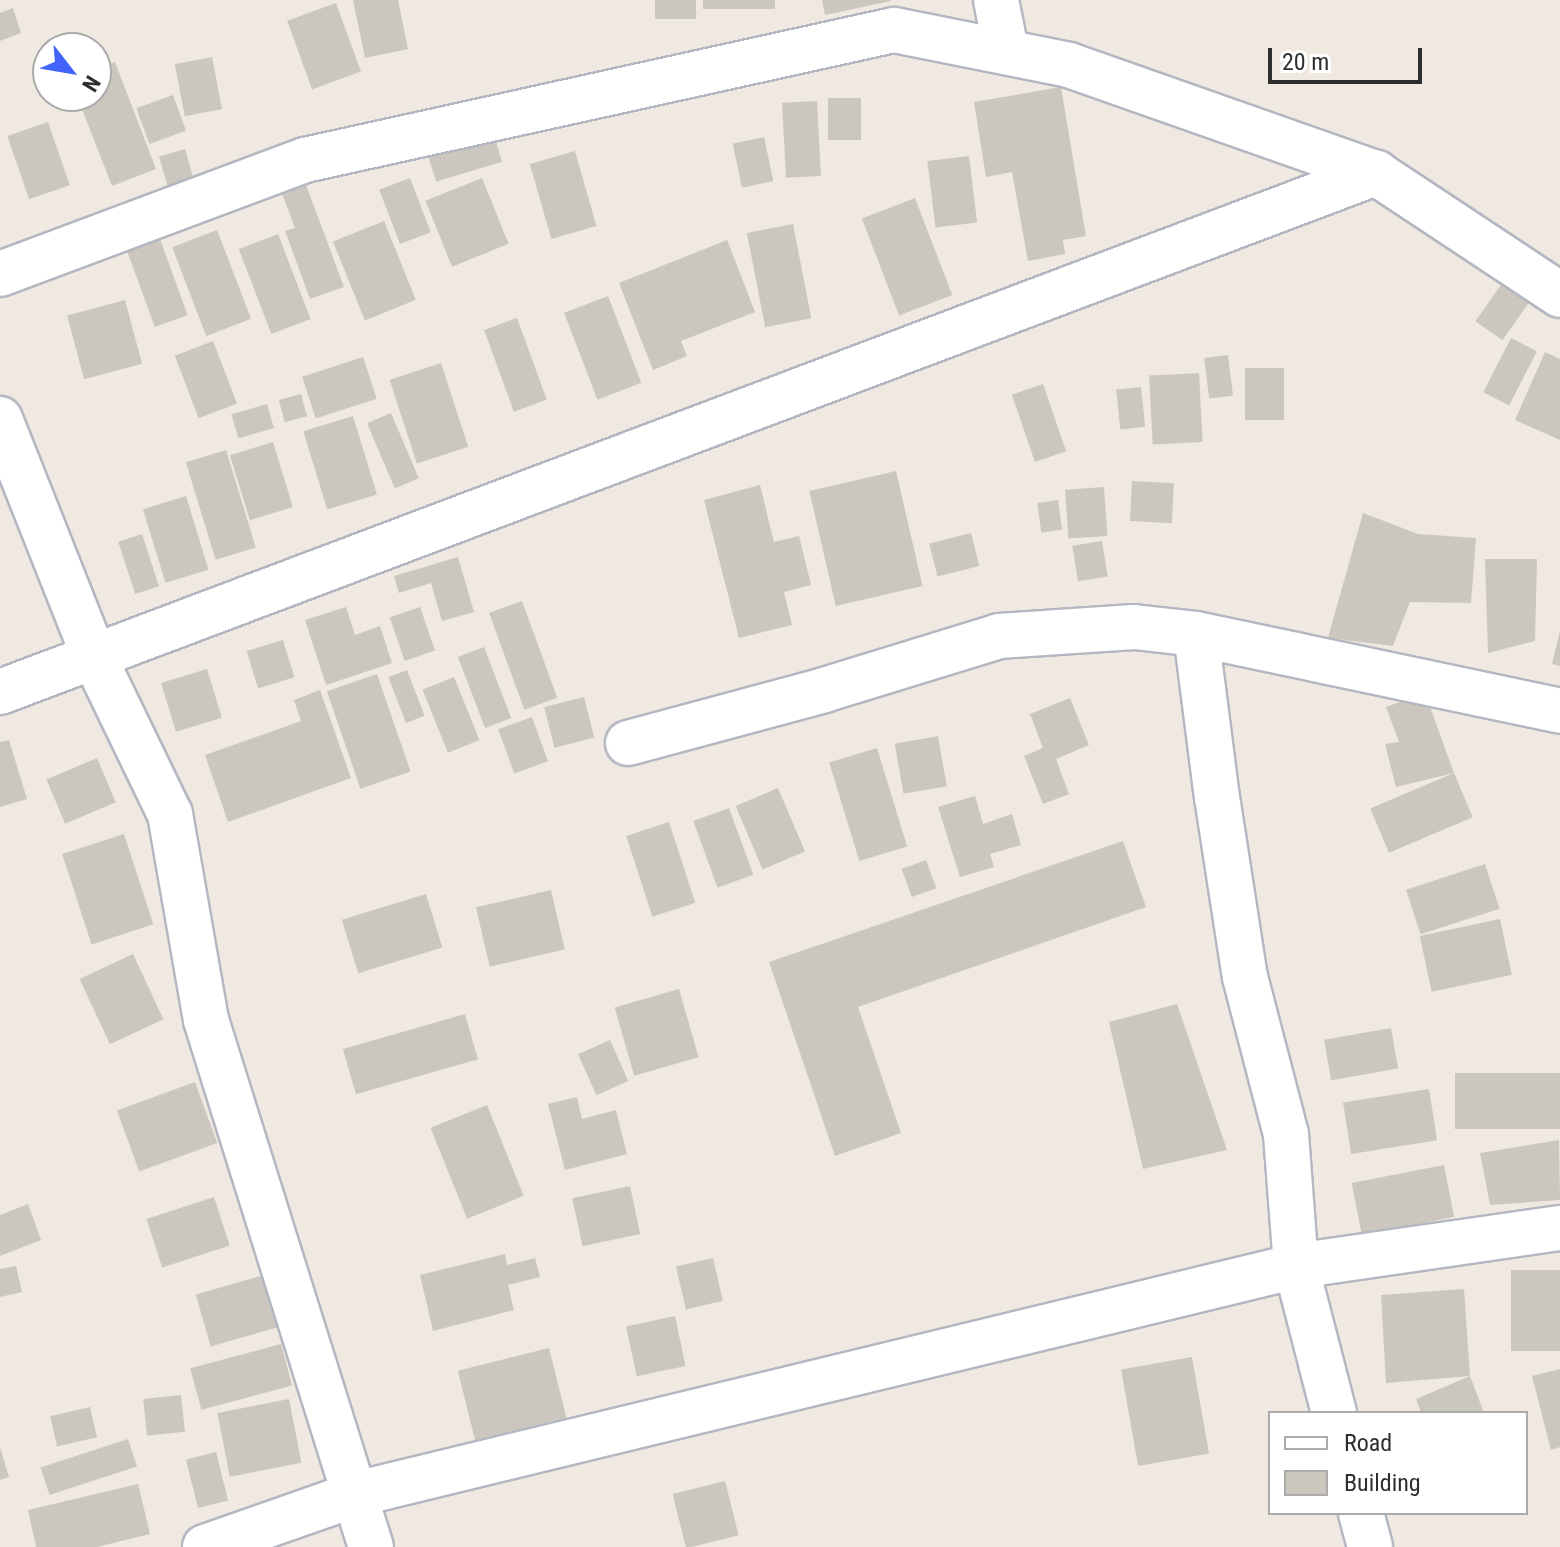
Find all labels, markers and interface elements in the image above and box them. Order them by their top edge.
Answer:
north arrow [32,32,112,112]
scale bar [1272,32,1426,82]
text: 20 m [1282,48,1329,76]
text: N [77,71,105,96]
legend [1268,1411,1528,1515]
text: Road [1344,1429,1392,1457]
text: Building [1344,1469,1421,1497]

